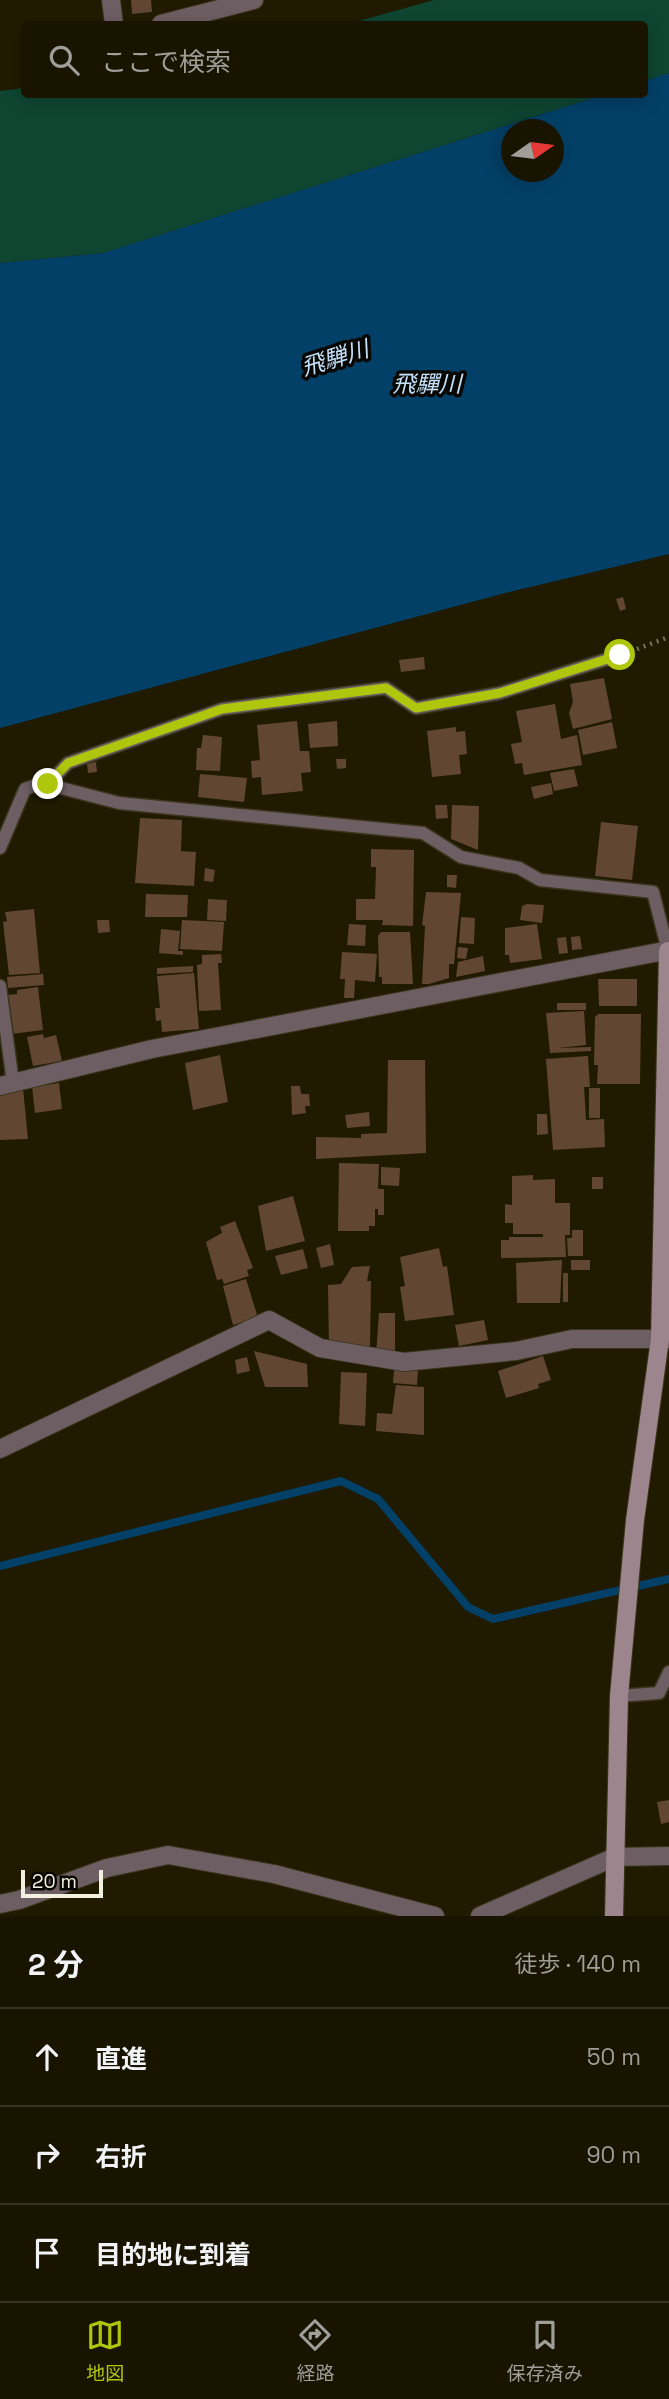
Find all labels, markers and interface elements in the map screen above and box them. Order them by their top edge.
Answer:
search box [21,21,648,98]
icon: search [45,41,83,79]
text: ここで検索 [101,45,231,79]
north arrow [501,119,564,182]
water label: 飛騨川 [298,333,375,382]
water label: 飛驒川 [393,369,465,399]
route start [604,639,635,670]
route end [32,768,63,799]
scale bar [21,1867,103,1899]
text: 20 m [32,1869,77,1894]
text: 2 分 [28,1945,83,1984]
text: 徒歩 · 140 m [514,1949,641,1979]
icon: ahead [28,2038,66,2076]
text: 直進 [95,2042,147,2076]
text: 50 m [587,2042,641,2072]
icon: right [28,2136,66,2174]
text: 右折 [95,2140,147,2174]
text: 90 m [586,2140,641,2170]
icon: arrive [28,2234,66,2272]
text: 目的地に到着 [95,2238,251,2272]
tab: 地図 [86,2316,124,2386]
tab: 経路 [296,2316,335,2386]
tab: 保存済み [507,2316,583,2386]

